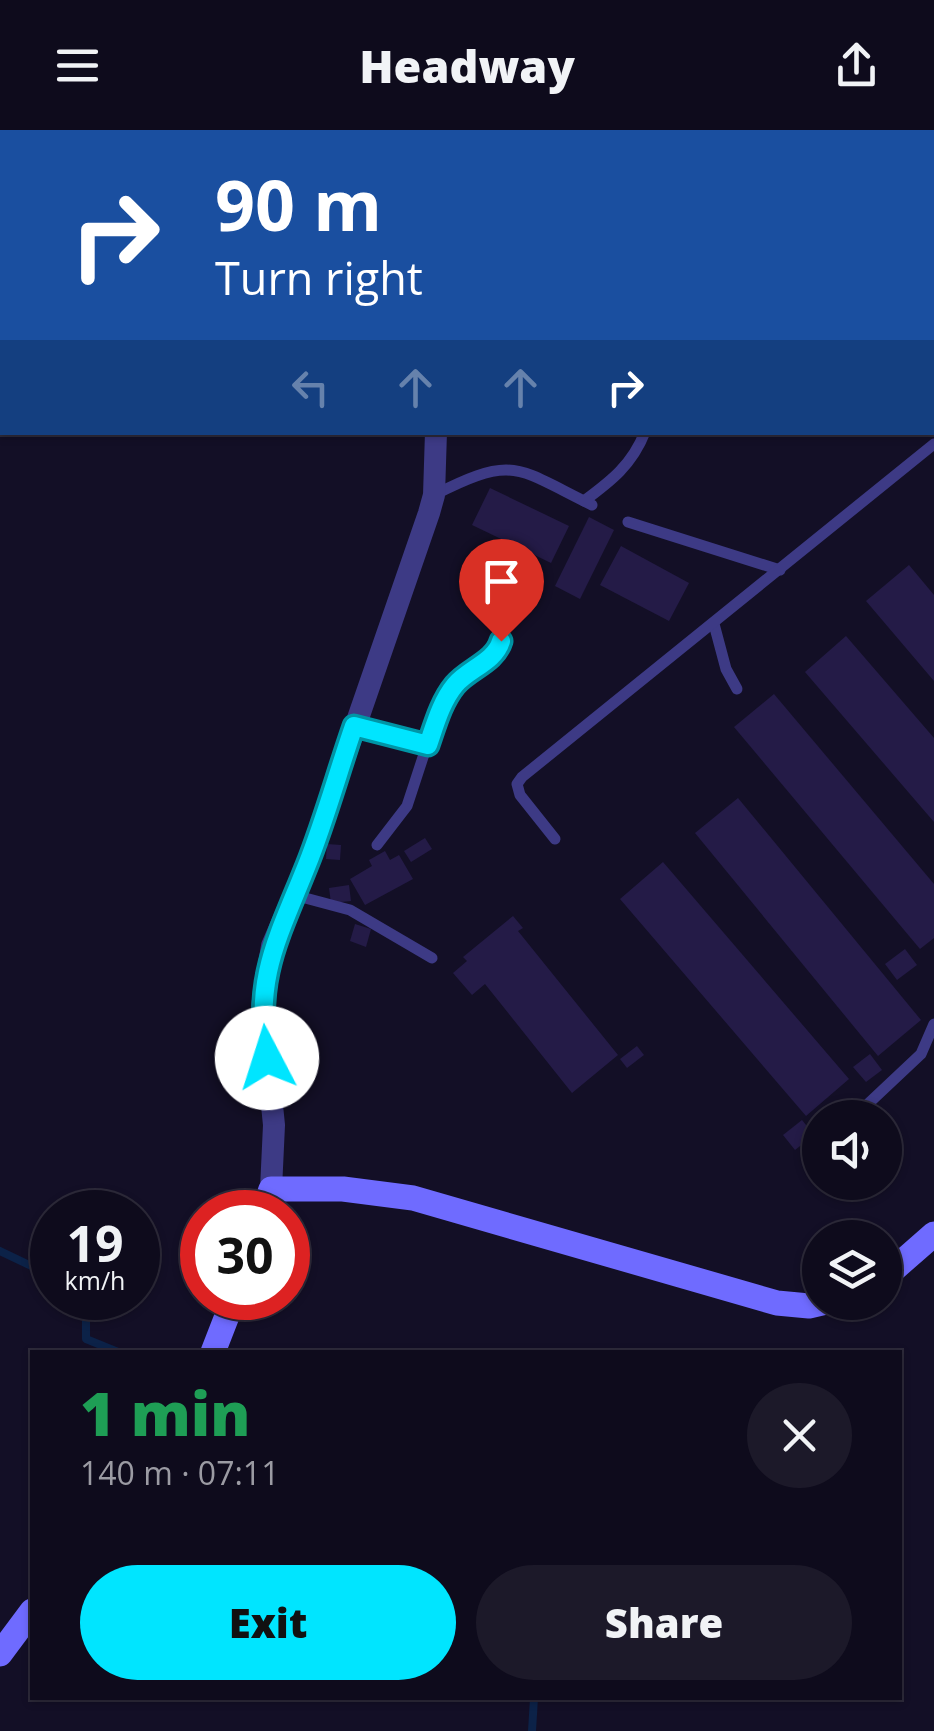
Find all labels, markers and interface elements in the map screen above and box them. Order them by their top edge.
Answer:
text: Headway [359,35,575,96]
icon: menu [50,38,105,93]
icon: share [829,38,884,93]
text: 90 m [215,156,382,252]
icon: right [50,170,180,300]
text: Turn right [215,247,423,308]
icon: left [283,360,338,415]
icon: ahead [388,360,443,415]
icon: ahead [493,360,548,415]
icon: right [598,360,653,415]
pin [459,539,544,642]
icon: arrive [474,554,529,609]
position arrow [215,1006,319,1110]
map controls [802,1100,902,1320]
button: sound [802,1100,902,1200]
speed limit sign: 30 [180,1190,310,1320]
text: 19 [66,1209,124,1277]
button: layers [802,1220,902,1320]
text: km/h [65,1263,125,1297]
text: 1 min [80,1372,250,1454]
button: close [747,1383,852,1488]
text: 140 m · 07:11 [80,1451,279,1494]
button: Exit [80,1565,456,1680]
button: Share [476,1565,852,1680]

